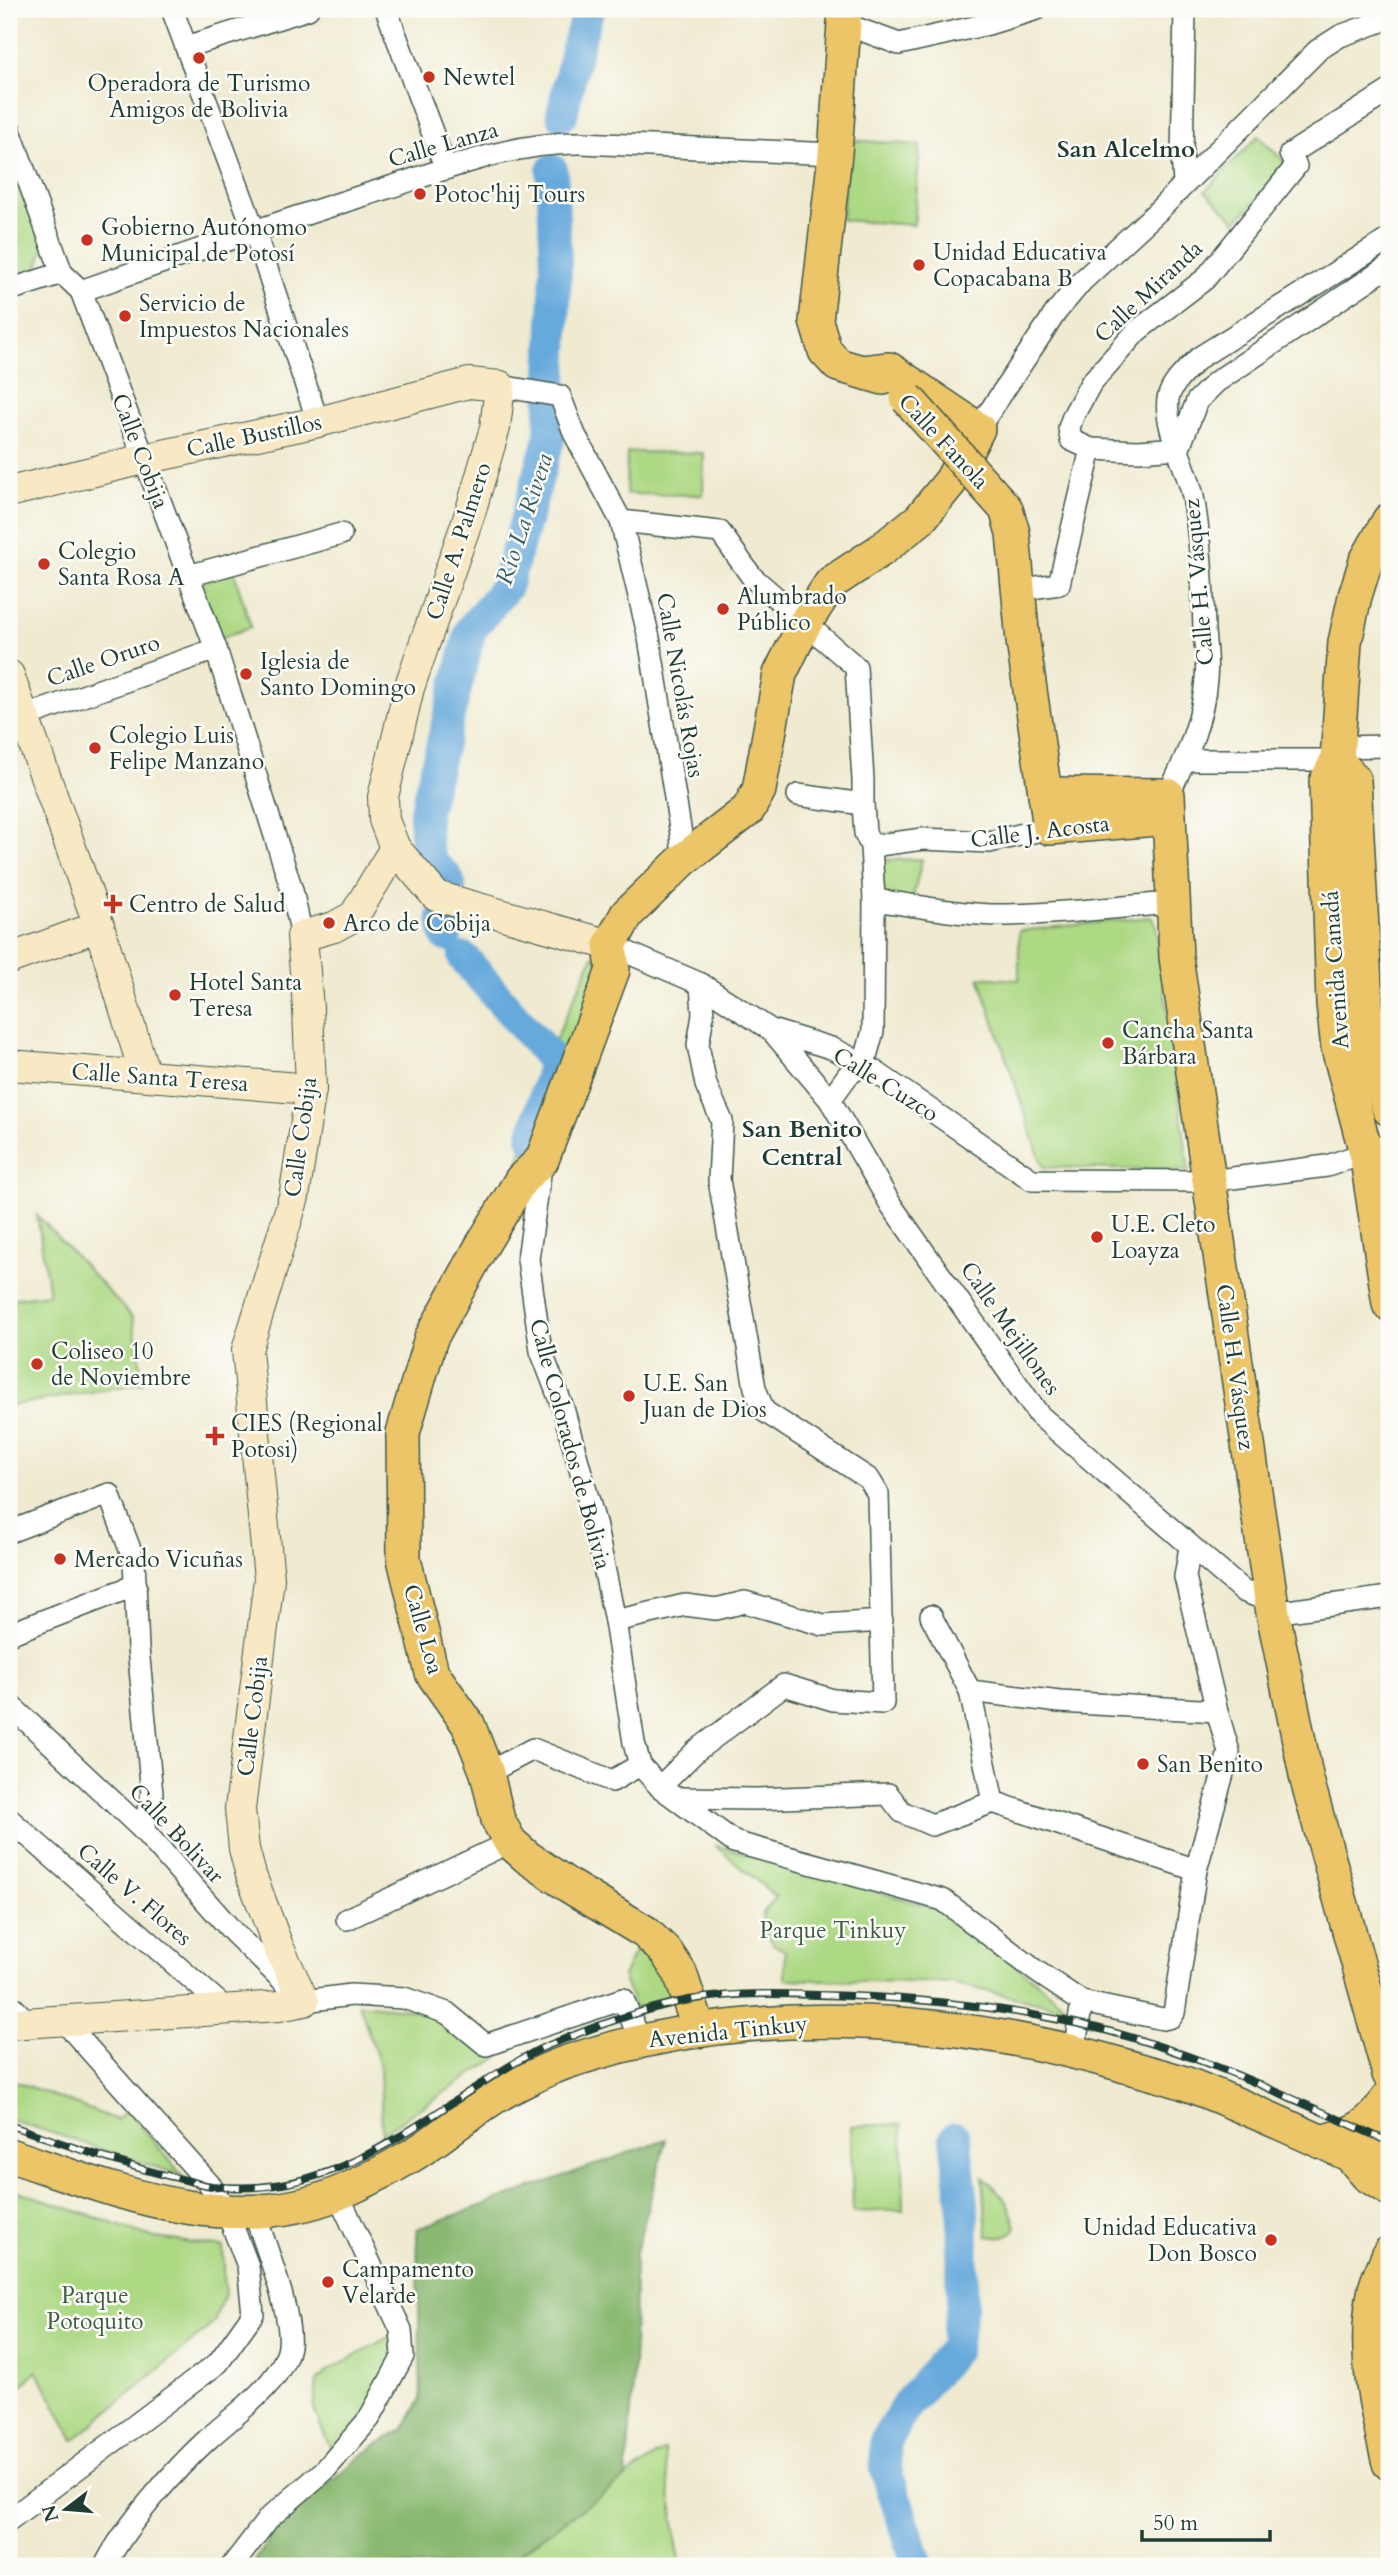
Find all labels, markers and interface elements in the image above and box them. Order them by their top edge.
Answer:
marker: Operadora de Turismo Amigos de Bolivia [191,50,207,66]
place label: Newtel [443,62,515,93]
place label: Operadora de Turismo Amigos de Bolivia [88,68,310,125]
marker: Newtel [421,69,437,85]
street label: Calle Lanza [385,114,502,175]
district label: San Alcelmo [1057,133,1195,166]
place label: Potoc'hij Tours [434,179,585,210]
marker: Potoc'hij Tours [412,186,428,202]
place label: Gobierno Autónomo Municipal de Potosí [101,212,307,269]
marker: Gobierno Autónomo Municipal de Potosí [79,232,95,248]
street label: Calle Miranda [1087,233,1209,350]
place label: Unidad Educativa Copacabana B [933,237,1107,294]
marker: Unidad Educativa Copacabana B [911,257,927,273]
place label: Servicio de Impuestos Nacionales [139,288,349,345]
marker: Servicio de Impuestos Nacionales [117,308,133,324]
street label: Calle Fanola [891,387,996,496]
street label: Calle Cobija [104,389,177,513]
street label: Calle Bustillos [184,406,325,465]
water label: Río La Rivera [488,449,561,589]
street label: Calle A. Palmero [418,458,499,624]
street label: Calle H. Vásquez [1176,497,1221,667]
place label: Colegio Santa Rosa A [58,536,185,593]
marker: Colegio Santa Rosa A [36,556,52,572]
place label: Alumbrado Público [737,581,847,638]
street label: Calle Nicolás Rojas [649,590,712,780]
marker: Alumbrado Público [715,601,731,617]
street label: Calle Oruro [43,627,164,694]
place label: Iglesia de Santo Domingo [260,646,416,703]
marker: Iglesia de Santo Domingo [238,666,254,682]
place label: Colegio Luis Felipe Manzano [109,720,264,777]
marker: Colegio Luis Felipe Manzano [87,740,103,756]
street label: Calle J. Acosta [969,808,1111,855]
place label: Centro de Salud [129,889,286,920]
street label: Avenida Canadá [1314,889,1357,1050]
marker: Centro de Salud [103,894,123,914]
place label: Arco de Cobija [343,908,491,939]
marker: Arco de Cobija [321,915,337,931]
place label: Hotel Santa Teresa [189,967,302,1024]
marker: Hotel Santa Teresa [167,987,183,1003]
place label: Cancha Santa Bárbara [1122,1015,1254,1072]
marker: Cancha Santa Bárbara [1100,1035,1116,1051]
street label: Calle Cuzco [827,1040,945,1129]
street label: Calle Santa Teresa [70,1056,250,1099]
street label: Calle Cobija [277,1075,324,1199]
district label: San Benito Central [742,1113,862,1174]
place label: U.E. Cleto Loayza [1111,1209,1215,1266]
marker: U.E. Cleto Loayza [1089,1229,1105,1245]
street label: Calle Mejillones [953,1255,1068,1401]
street label: Calle H. Vásquez [1209,1282,1262,1452]
street label: Calle Colorados de Bolivia [522,1315,619,1573]
place label: Coliseo 10 de Noviembre [51,1336,191,1393]
marker: Coliseo 10 de Noviembre [29,1356,45,1372]
place label: U.E. San Juan de Dios [640,1368,767,1425]
marker: U.E. San Juan de Dios [621,1388,637,1404]
place label: CIES (Regional Potosi) [231,1408,383,1465]
marker: CIES (Regional Potosi) [205,1426,225,1446]
place label: Mercado Vicuñas [74,1544,243,1575]
marker: Mercado Vicuñas [52,1551,68,1567]
street label: Calle Loa [396,1581,451,1678]
street label: Calle Cobija [230,1654,275,1778]
place label: San Benito [1157,1749,1263,1780]
marker: San Benito [1135,1756,1151,1772]
street label: Calle Bolivar [122,1777,231,1891]
street label: Calle V. Flores [71,1836,199,1953]
park label: Parque Tinkuy [760,1915,906,1946]
street label: Avenida Tinkuy [647,2008,809,2055]
place label: Unidad Educativa Don Bosco [1083,2212,1257,2269]
marker: Unidad Educativa Don Bosco [1263,2232,1279,2248]
place label: Campamento Velarde [342,2254,474,2311]
marker: Campamento Velarde [320,2274,336,2290]
park label: Parque Potoquito [47,2280,143,2337]
north arrow [32,2474,102,2544]
scale bar [1142,2498,1270,2542]
text: N [36,2501,65,2525]
text: 50 m [1153,2509,1198,2538]

